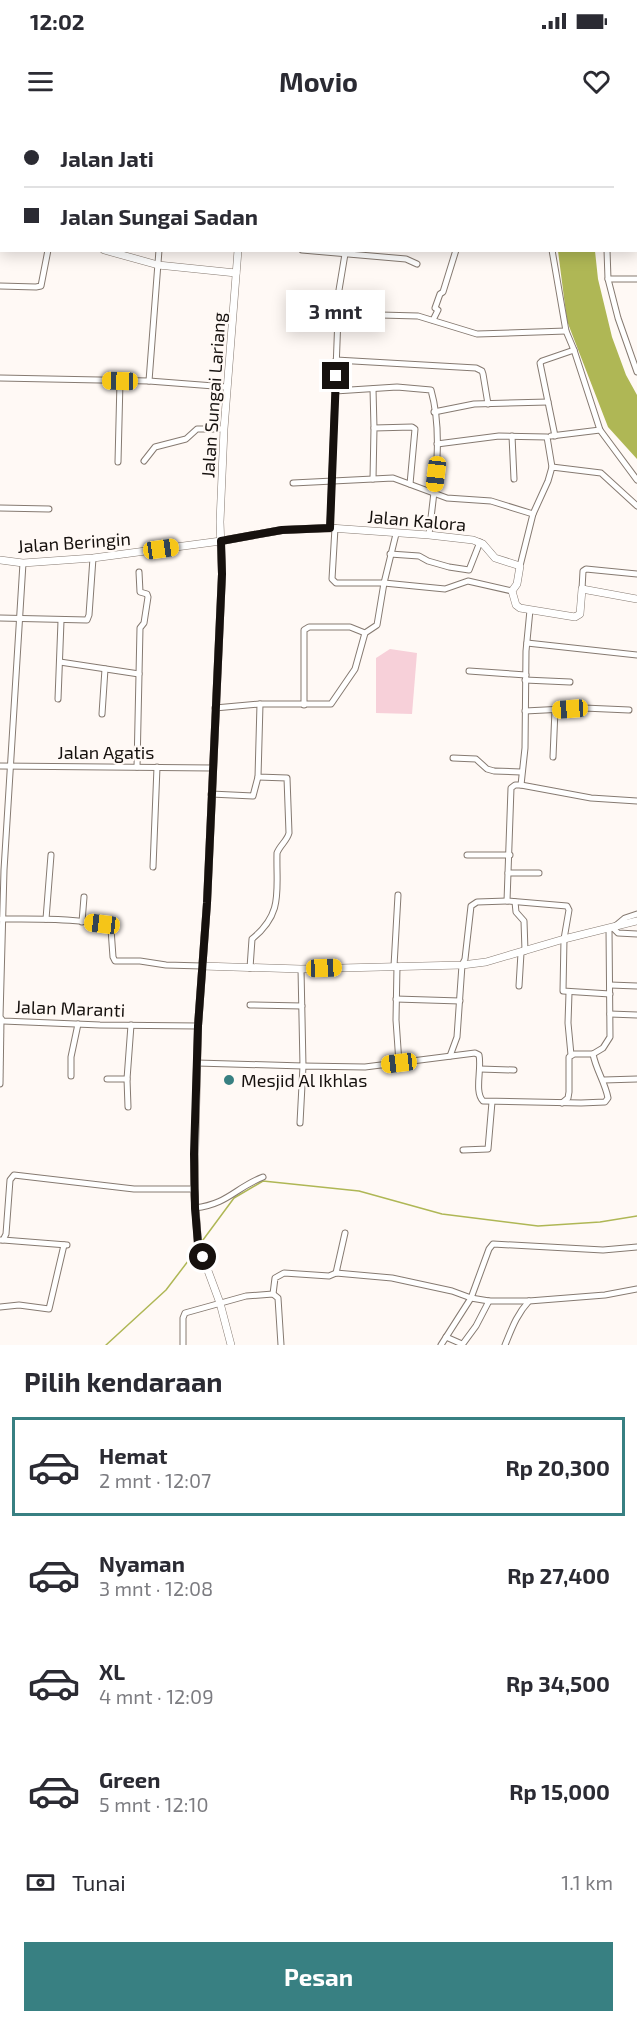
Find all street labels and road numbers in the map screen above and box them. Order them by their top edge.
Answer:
street label: Jalan Sungai Lariang [196,311,230,479]
street label: Jalan Kalora [367,505,467,535]
street label: Jalan Beringin [17,527,131,557]
street label: Jalan Agatis [58,741,154,763]
street label: Jalan Maranti [15,995,125,1021]

